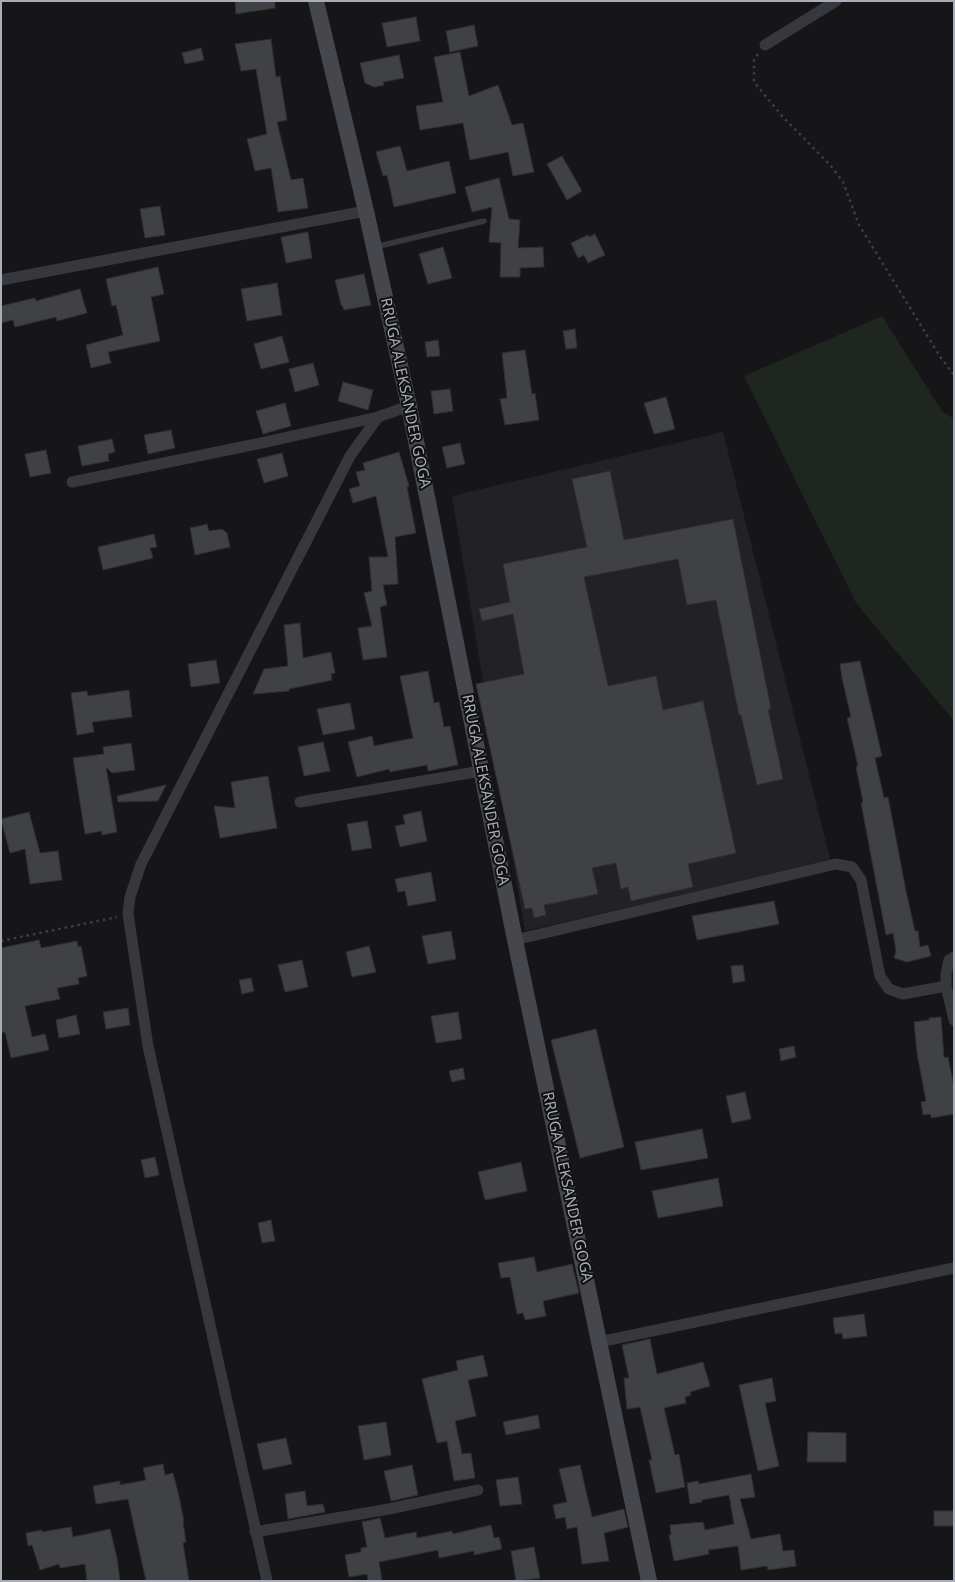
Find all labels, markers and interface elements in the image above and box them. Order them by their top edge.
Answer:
street label: RRUGA ALEKSANDER GOGA [376,296,434,490]
street label: RRUGA ALEKSANDER GOGA [458,693,512,887]
street label: RRUGA ALEKSANDER GOGA [538,1090,596,1284]

